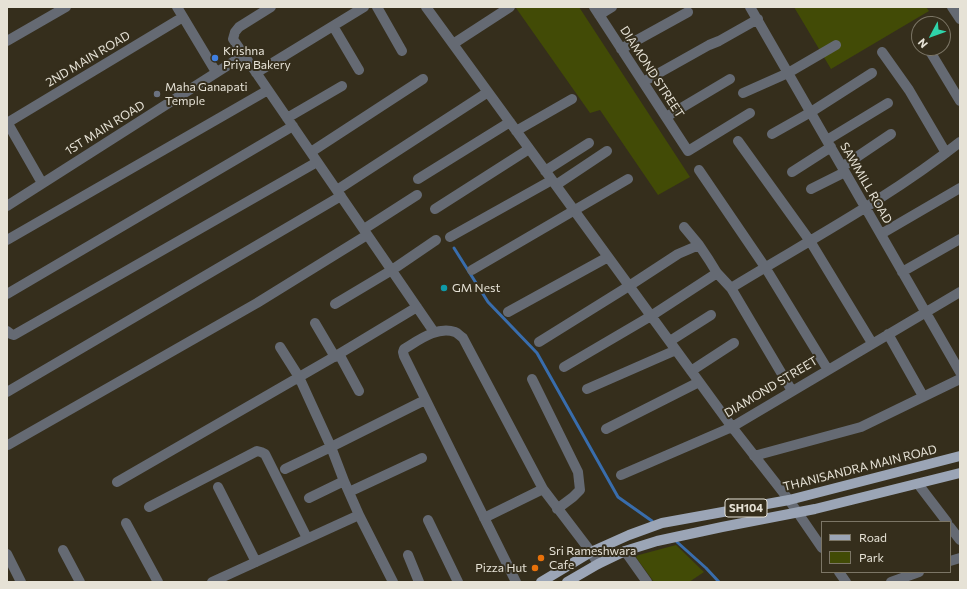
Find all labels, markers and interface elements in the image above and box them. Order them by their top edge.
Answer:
north arrow [911,16,951,56]
street label: DIAMOND STREET [617,24,687,120]
street label: 2ND MAIN ROAD [43,28,133,90]
text: N [915,36,930,51]
place label: Krishna Priya Bakery [223,44,291,72]
marker: Krishna Priya Bakery [210,53,220,63]
place label: Maha Ganapati Temple [165,80,248,108]
marker: Maha Ganapati Temple [152,89,162,99]
street label: 1ST MAIN ROAD [63,98,147,158]
street label: SAWMILL ROAD [837,140,895,226]
place label: GM Nest [452,281,500,295]
marker: GM Nest [439,283,449,293]
street label: DIAMOND STREET [722,353,820,421]
street label: THANISANDRA MAIN ROAD [782,442,938,494]
road number: SH104 [725,499,767,517]
legend [821,521,951,573]
text: Road [859,530,887,544]
place label: Sri Rameshwara Cafe [549,544,636,572]
text: Park [859,550,884,564]
marker: Sri Rameshwara Cafe [536,553,546,563]
place label: Pizza Hut [475,561,527,575]
marker: Pizza Hut [530,563,540,573]

